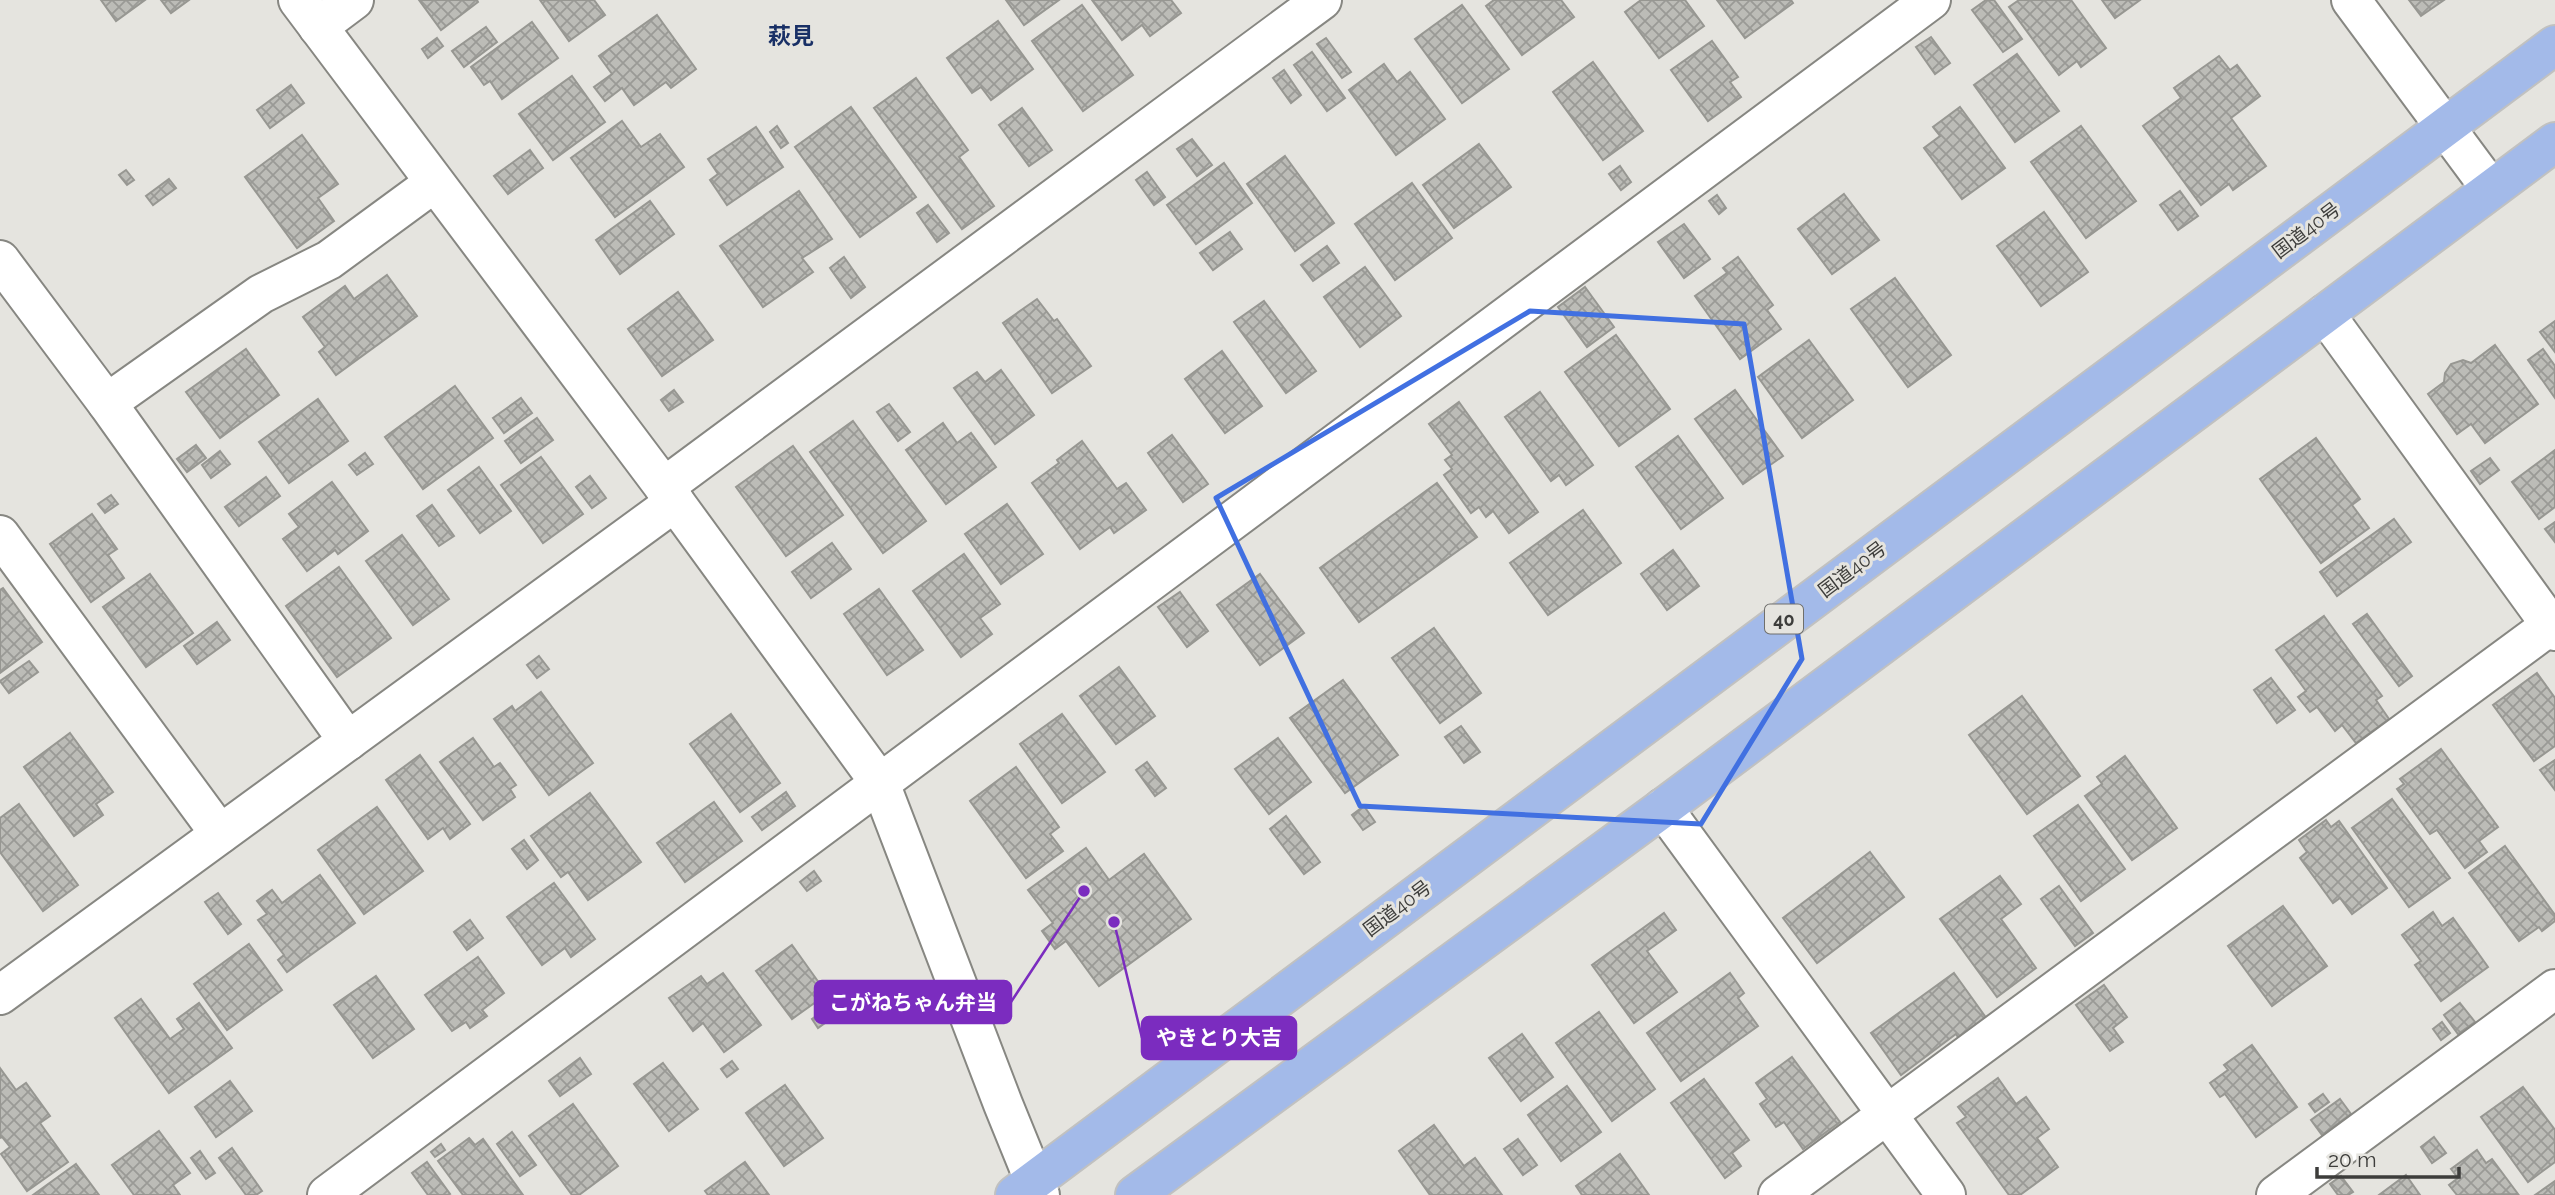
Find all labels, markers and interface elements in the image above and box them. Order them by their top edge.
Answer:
district label: 萩見 [768,22,814,49]
street label: 国道40号 [2268,197,2344,263]
street label: 国道40号 [1814,536,1890,602]
road number: 40 [1765,604,1803,634]
street label: 国道40号 [1359,875,1435,941]
callout: こがねちゃん弁当 [815,981,1011,1023]
text: こがねちゃん弁当 [829,990,997,1015]
callout: やきとり大吉 [1142,1017,1296,1059]
text: やきとり大吉 [1156,1025,1282,1050]
scale bar [2317,1136,2459,1180]
text: 20 m [2328,1147,2376,1172]

